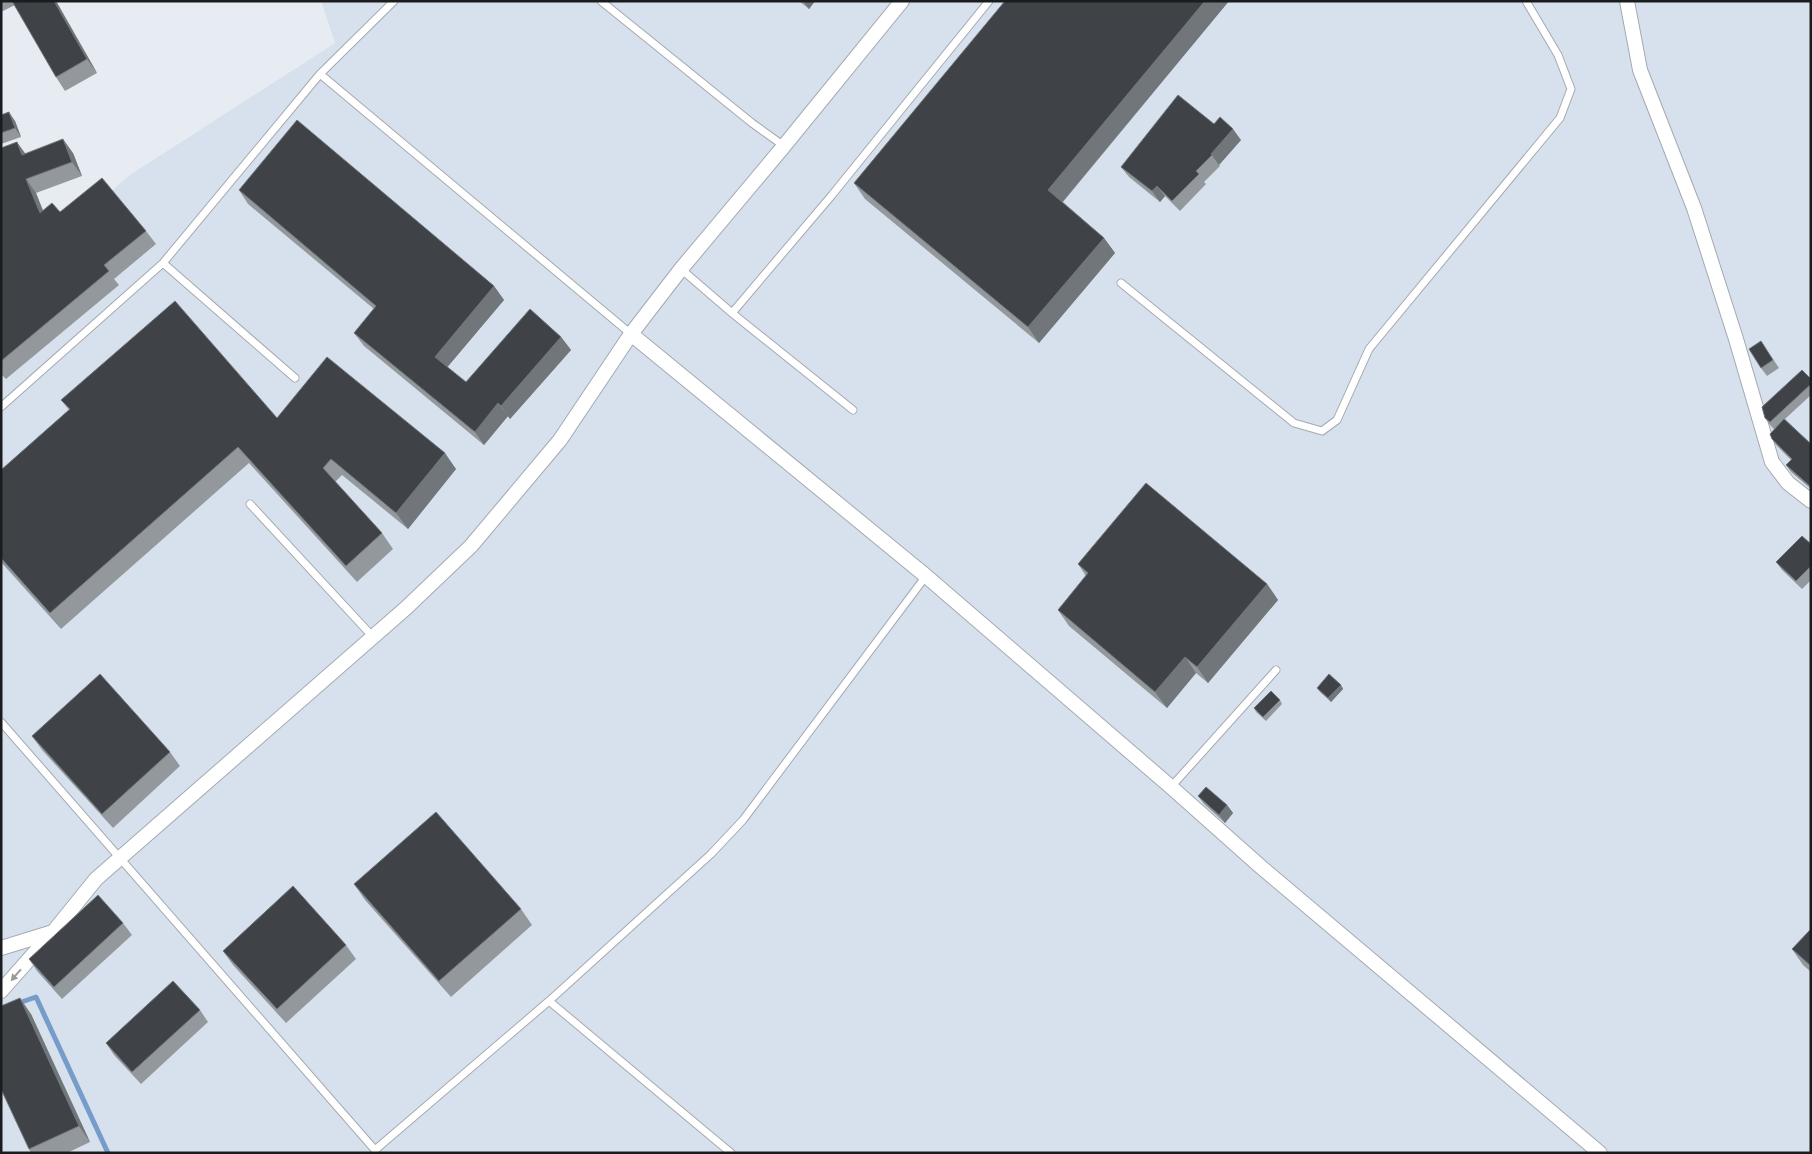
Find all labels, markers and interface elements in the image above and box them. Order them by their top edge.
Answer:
one-way arrow [10,968,22,980]

